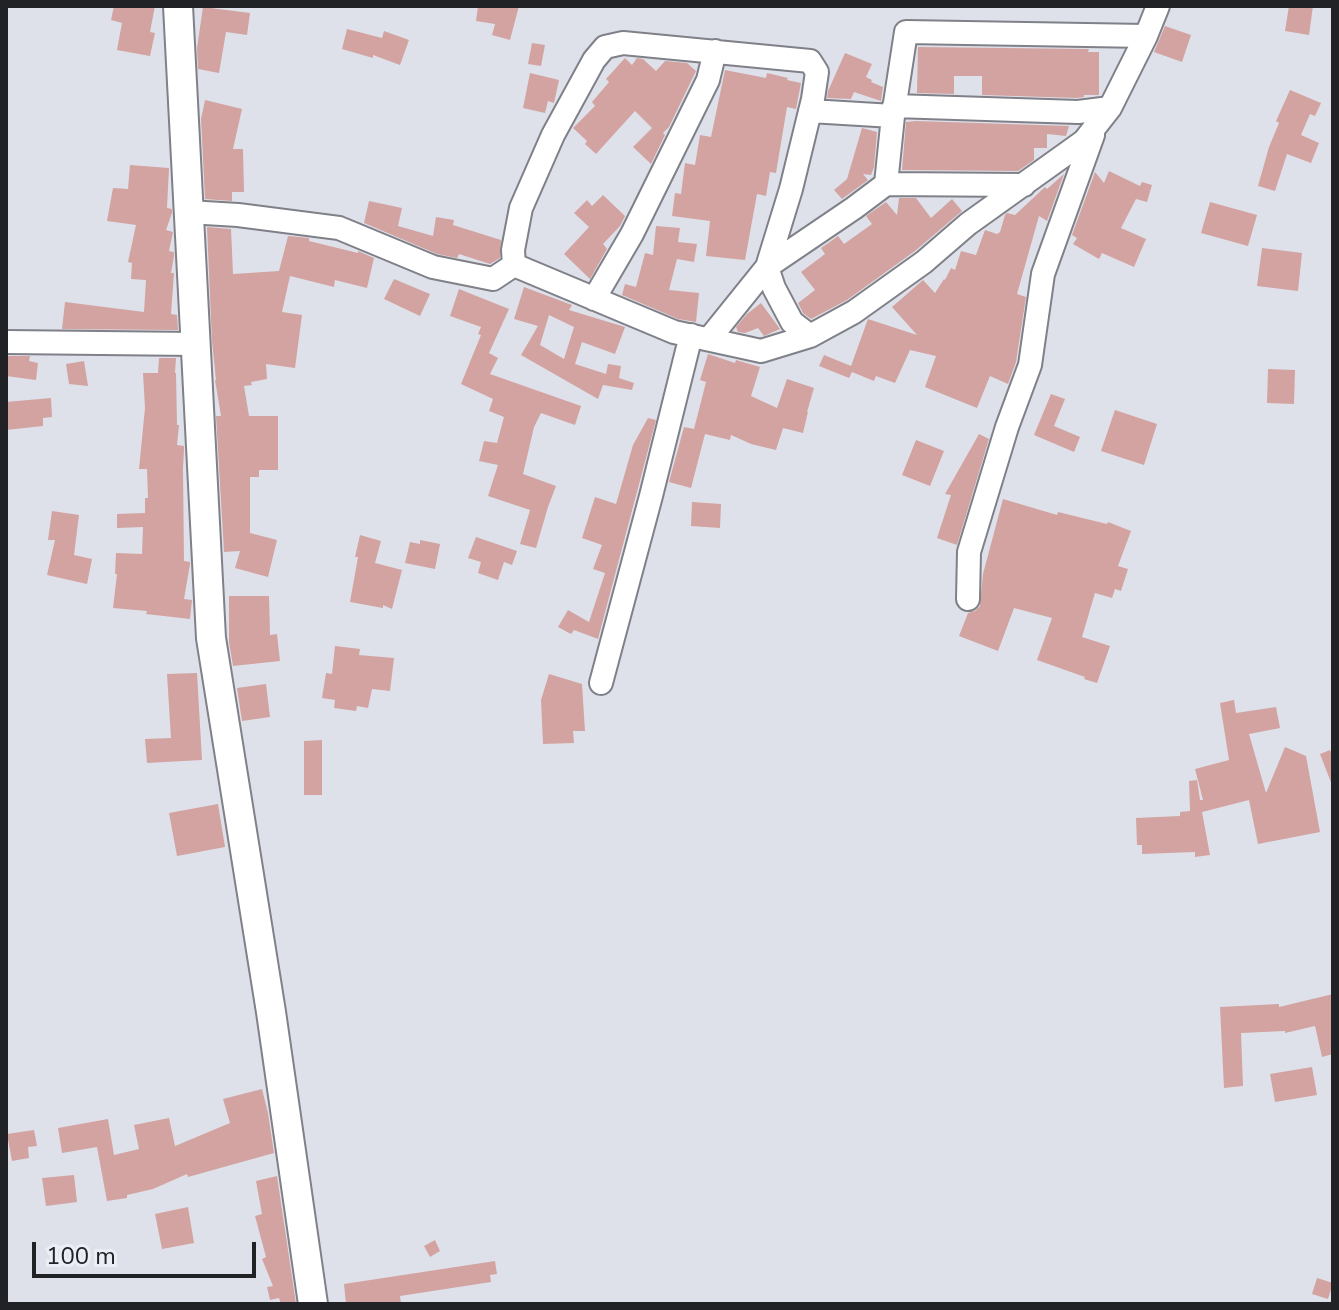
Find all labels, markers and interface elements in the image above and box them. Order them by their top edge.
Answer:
scale bar [36,1226,260,1276]
text: 100 m [46,1240,116,1272]

